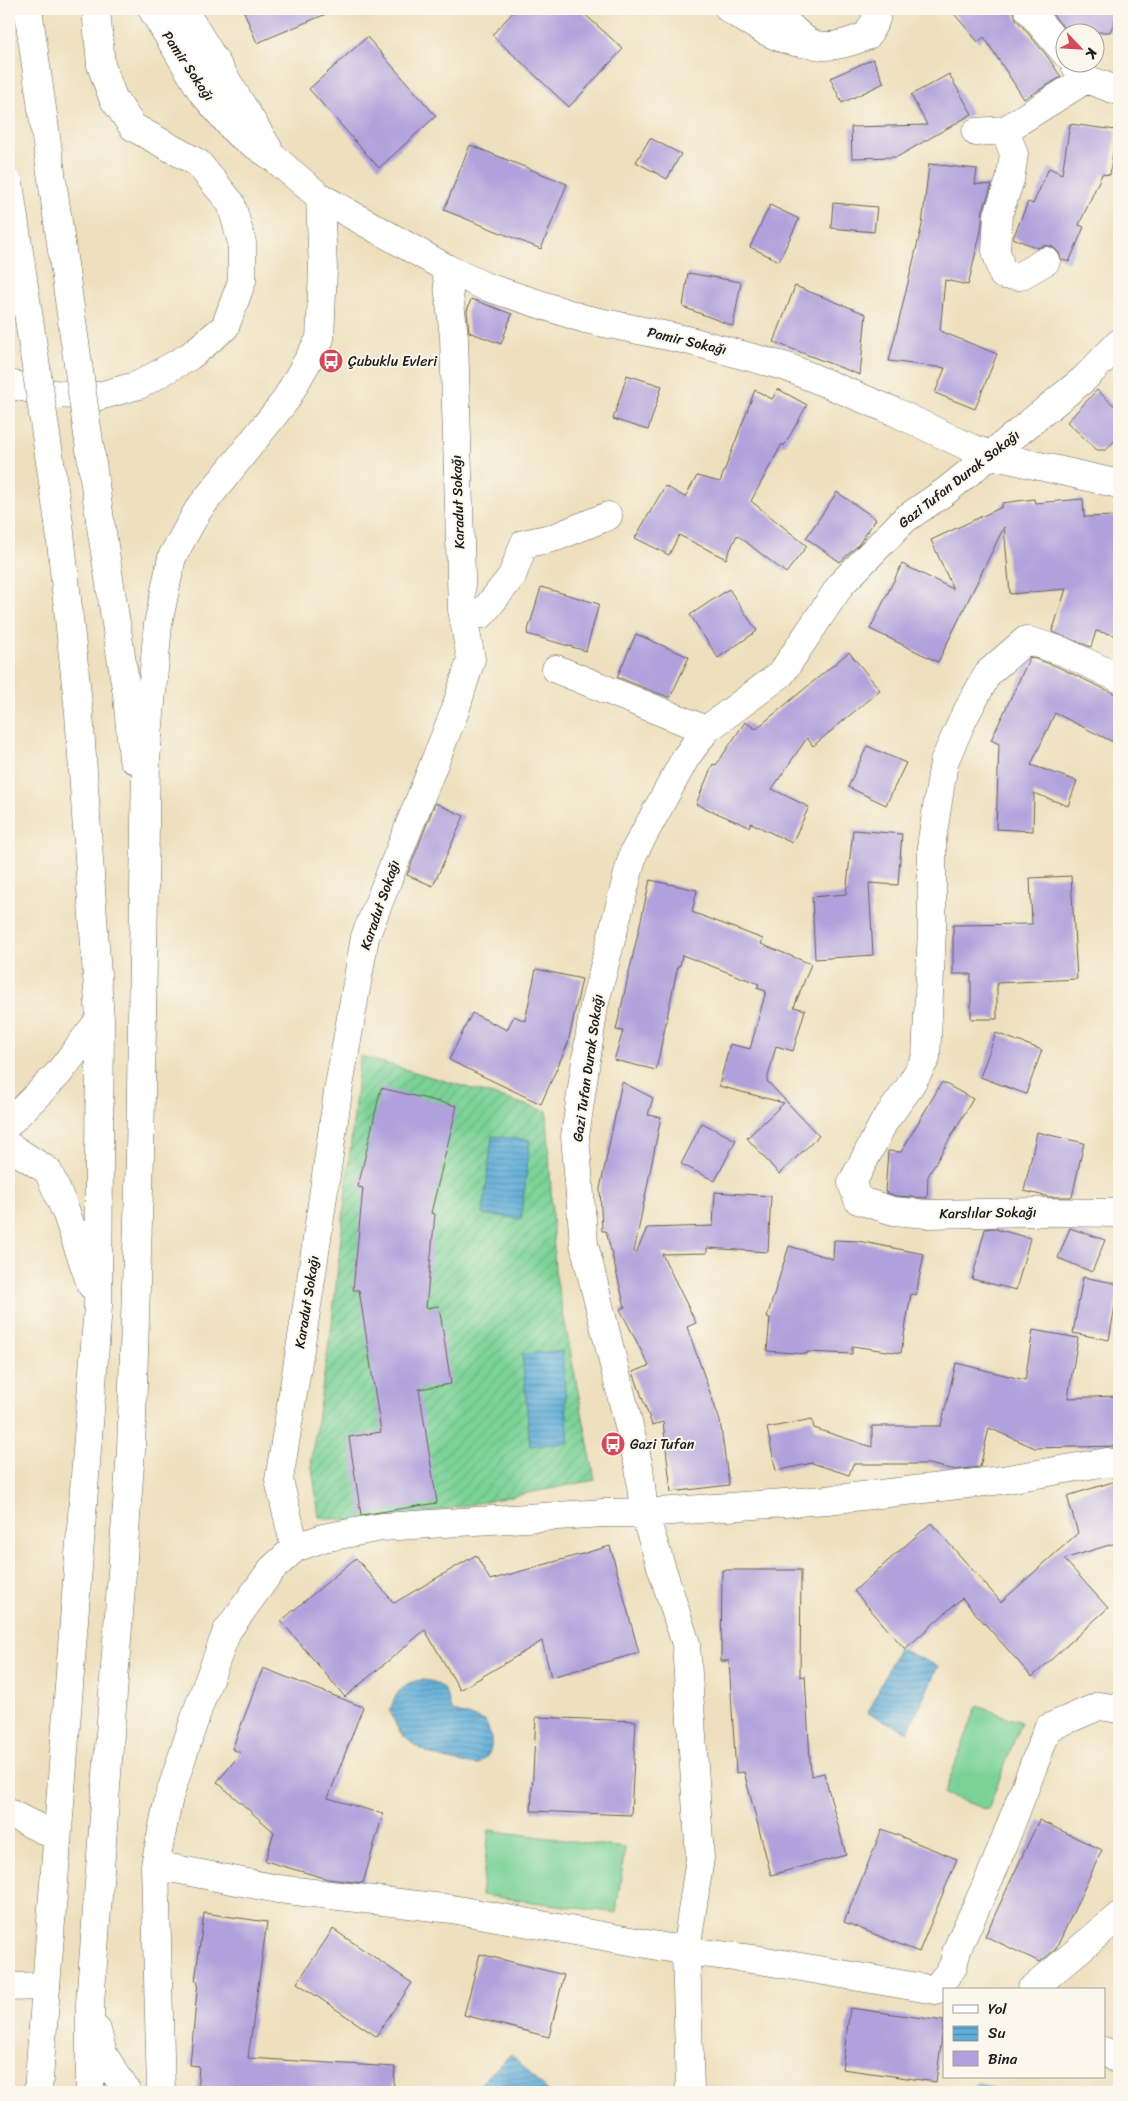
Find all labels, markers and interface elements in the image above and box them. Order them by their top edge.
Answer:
north arrow [1056,22,1106,72]
street label: Pamir Sokağı [155,26,221,107]
text: K [1078,43,1105,64]
street label: Pamir Sokağı [645,320,729,362]
bus stop icon: Çubuklu Evleri [318,348,344,374]
place label: Çubuklu Evleri [348,349,438,374]
street label: Gazi Tufan Durak Sokağı [893,423,1025,535]
street label: Karadut Sokağı [444,455,472,549]
street label: Karadut Sokağı [353,856,407,953]
street label: Gazi Tufan Durak Sokağı [565,992,611,1143]
street label: Karslılar Sokağı [939,1200,1037,1226]
street label: Karadut Sokağı [287,1254,327,1350]
bus stop icon: Gazi Tufan [600,1431,626,1457]
place label: Gazi Tufan [630,1432,695,1457]
legend [943,1988,1106,2078]
text: Yol [988,1996,1007,2022]
text: Su [988,2020,1005,2046]
text: Bina [988,2046,1018,2072]

